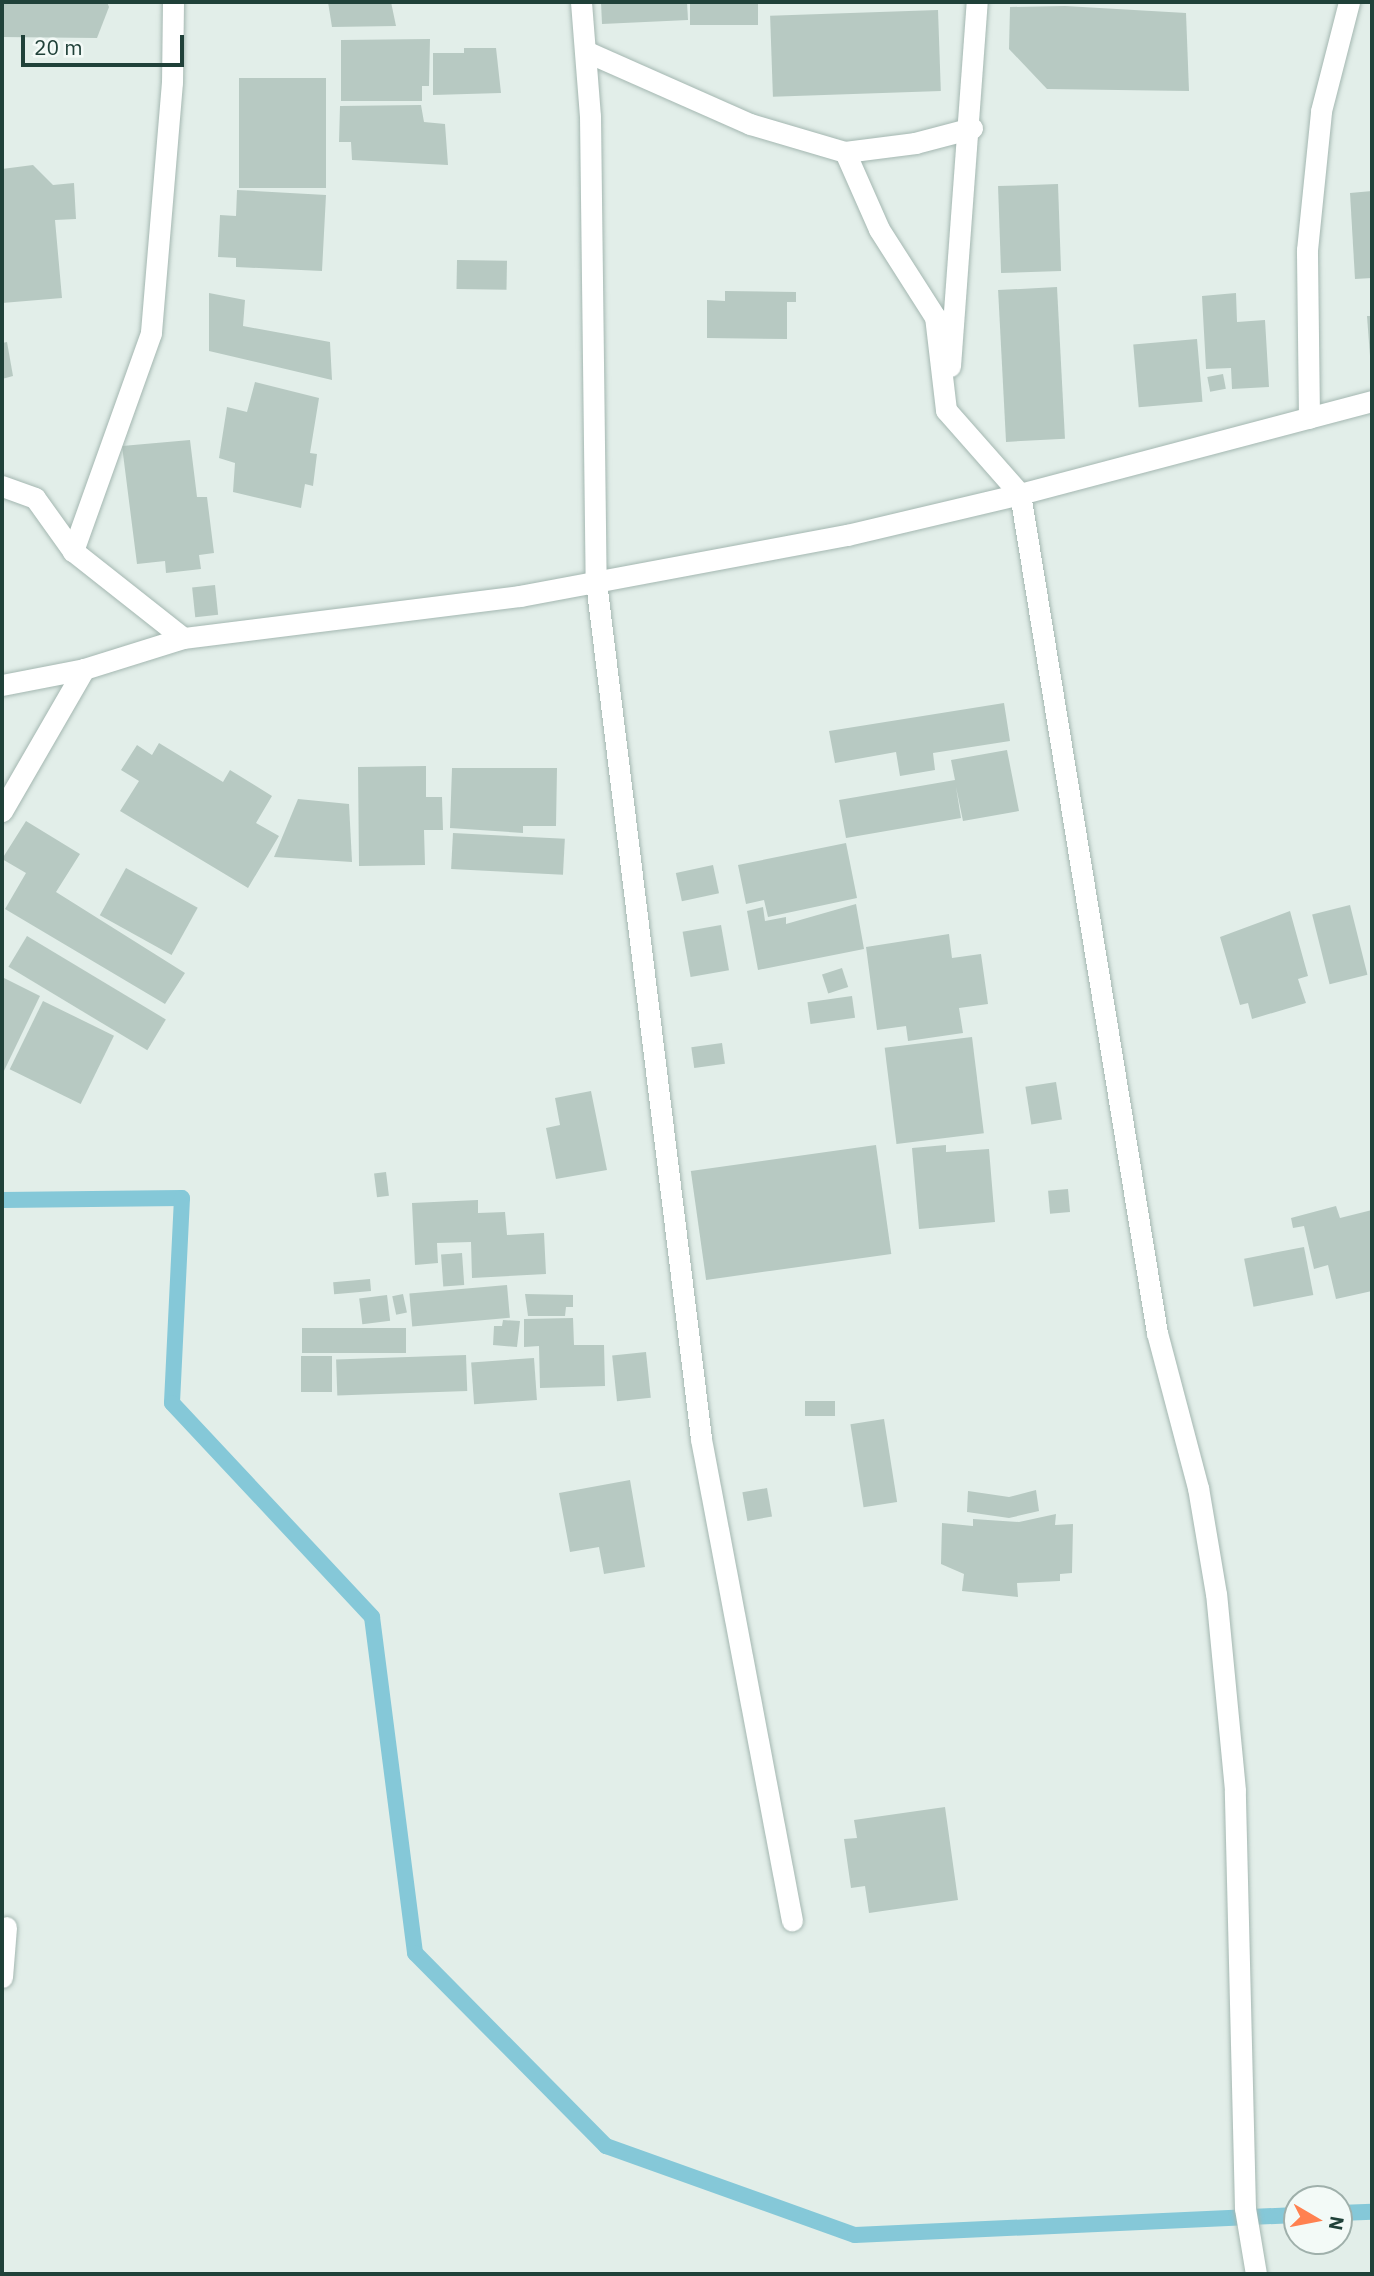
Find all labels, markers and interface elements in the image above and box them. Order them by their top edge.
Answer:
scale bar [24,21,187,65]
text: 20 m [34,33,83,61]
north arrow [1283,2185,1353,2255]
text: N [1324,2214,1350,2232]

